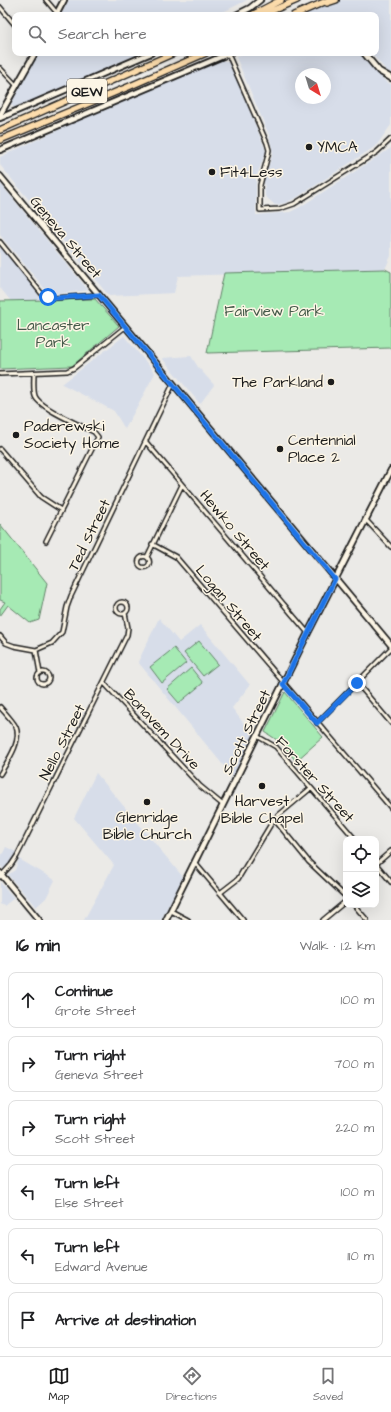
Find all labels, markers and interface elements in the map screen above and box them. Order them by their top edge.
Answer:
search box [12,12,379,56]
icon: search [26,23,48,45]
text: Search here [58,24,147,45]
north arrow [295,68,331,104]
road number: QEW [67,79,107,103]
place label: YMCA [317,137,358,158]
marker: YMCA [304,142,314,152]
place label: Fit4Less [220,162,283,183]
marker: Fit4Less [207,167,217,177]
street label: Geneva Street [25,192,106,283]
route start [39,288,57,306]
park label: Fairview Park [224,301,324,322]
park label: Lancaster Park [17,315,89,353]
place label: The Parkland [232,372,323,393]
marker: The Parkland [326,377,336,387]
place label: Paderewski Society Home [24,416,120,455]
marker: Paderewski Society Home [11,430,21,440]
place label: Centennial Place 2 [288,430,356,468]
marker: Centennial Place 2 [275,444,285,454]
street label: Hewko Street [195,486,275,575]
street label: Ted Street [63,496,116,575]
street label: Logan Street [190,561,267,647]
route end [348,674,366,692]
street label: Bonavem Drive [118,684,205,775]
street label: Scott Street [217,686,276,778]
street label: Nello Street [34,700,91,784]
street label: Forster Street [270,732,359,827]
marker: Harvest Bible Chapel [257,781,267,791]
place label: Harvest Bible Chapel [221,791,303,829]
marker: Glenridge Bible Church [142,797,152,807]
place label: Glenridge Bible Church [103,807,192,845]
map controls [343,836,379,908]
button: locate [343,836,379,872]
button: layers [343,872,379,908]
text: 16 min [16,934,60,958]
text: Walk · 1.2 km [300,937,375,955]
text: Continue [55,981,113,1002]
icon: ahead [17,989,39,1011]
text: 100 m [341,991,374,1009]
text: Grote Street [55,1002,136,1020]
text: Turn right [55,1045,126,1066]
icon: right [17,1053,39,1075]
text: 700 m [334,1055,374,1073]
text: Geneva Street [55,1066,143,1084]
text: Turn right [55,1109,126,1130]
icon: right [17,1117,39,1139]
text: 220 m [336,1119,374,1137]
text: Scott Street [55,1130,135,1148]
text: Turn left [55,1173,119,1194]
icon: left [17,1181,39,1203]
text: 100 m [341,1183,374,1201]
text: Else Street [55,1194,124,1212]
text: Turn left [55,1237,119,1258]
icon: left [17,1245,39,1267]
text: 110 m [347,1247,374,1265]
text: Edward Avenue [55,1258,148,1276]
icon: arrive [17,1309,39,1331]
text: Arrive at destination [55,1310,196,1331]
tab: Map [48,1365,70,1404]
tab: Directions [166,1365,217,1404]
tab: Saved [313,1365,343,1404]

